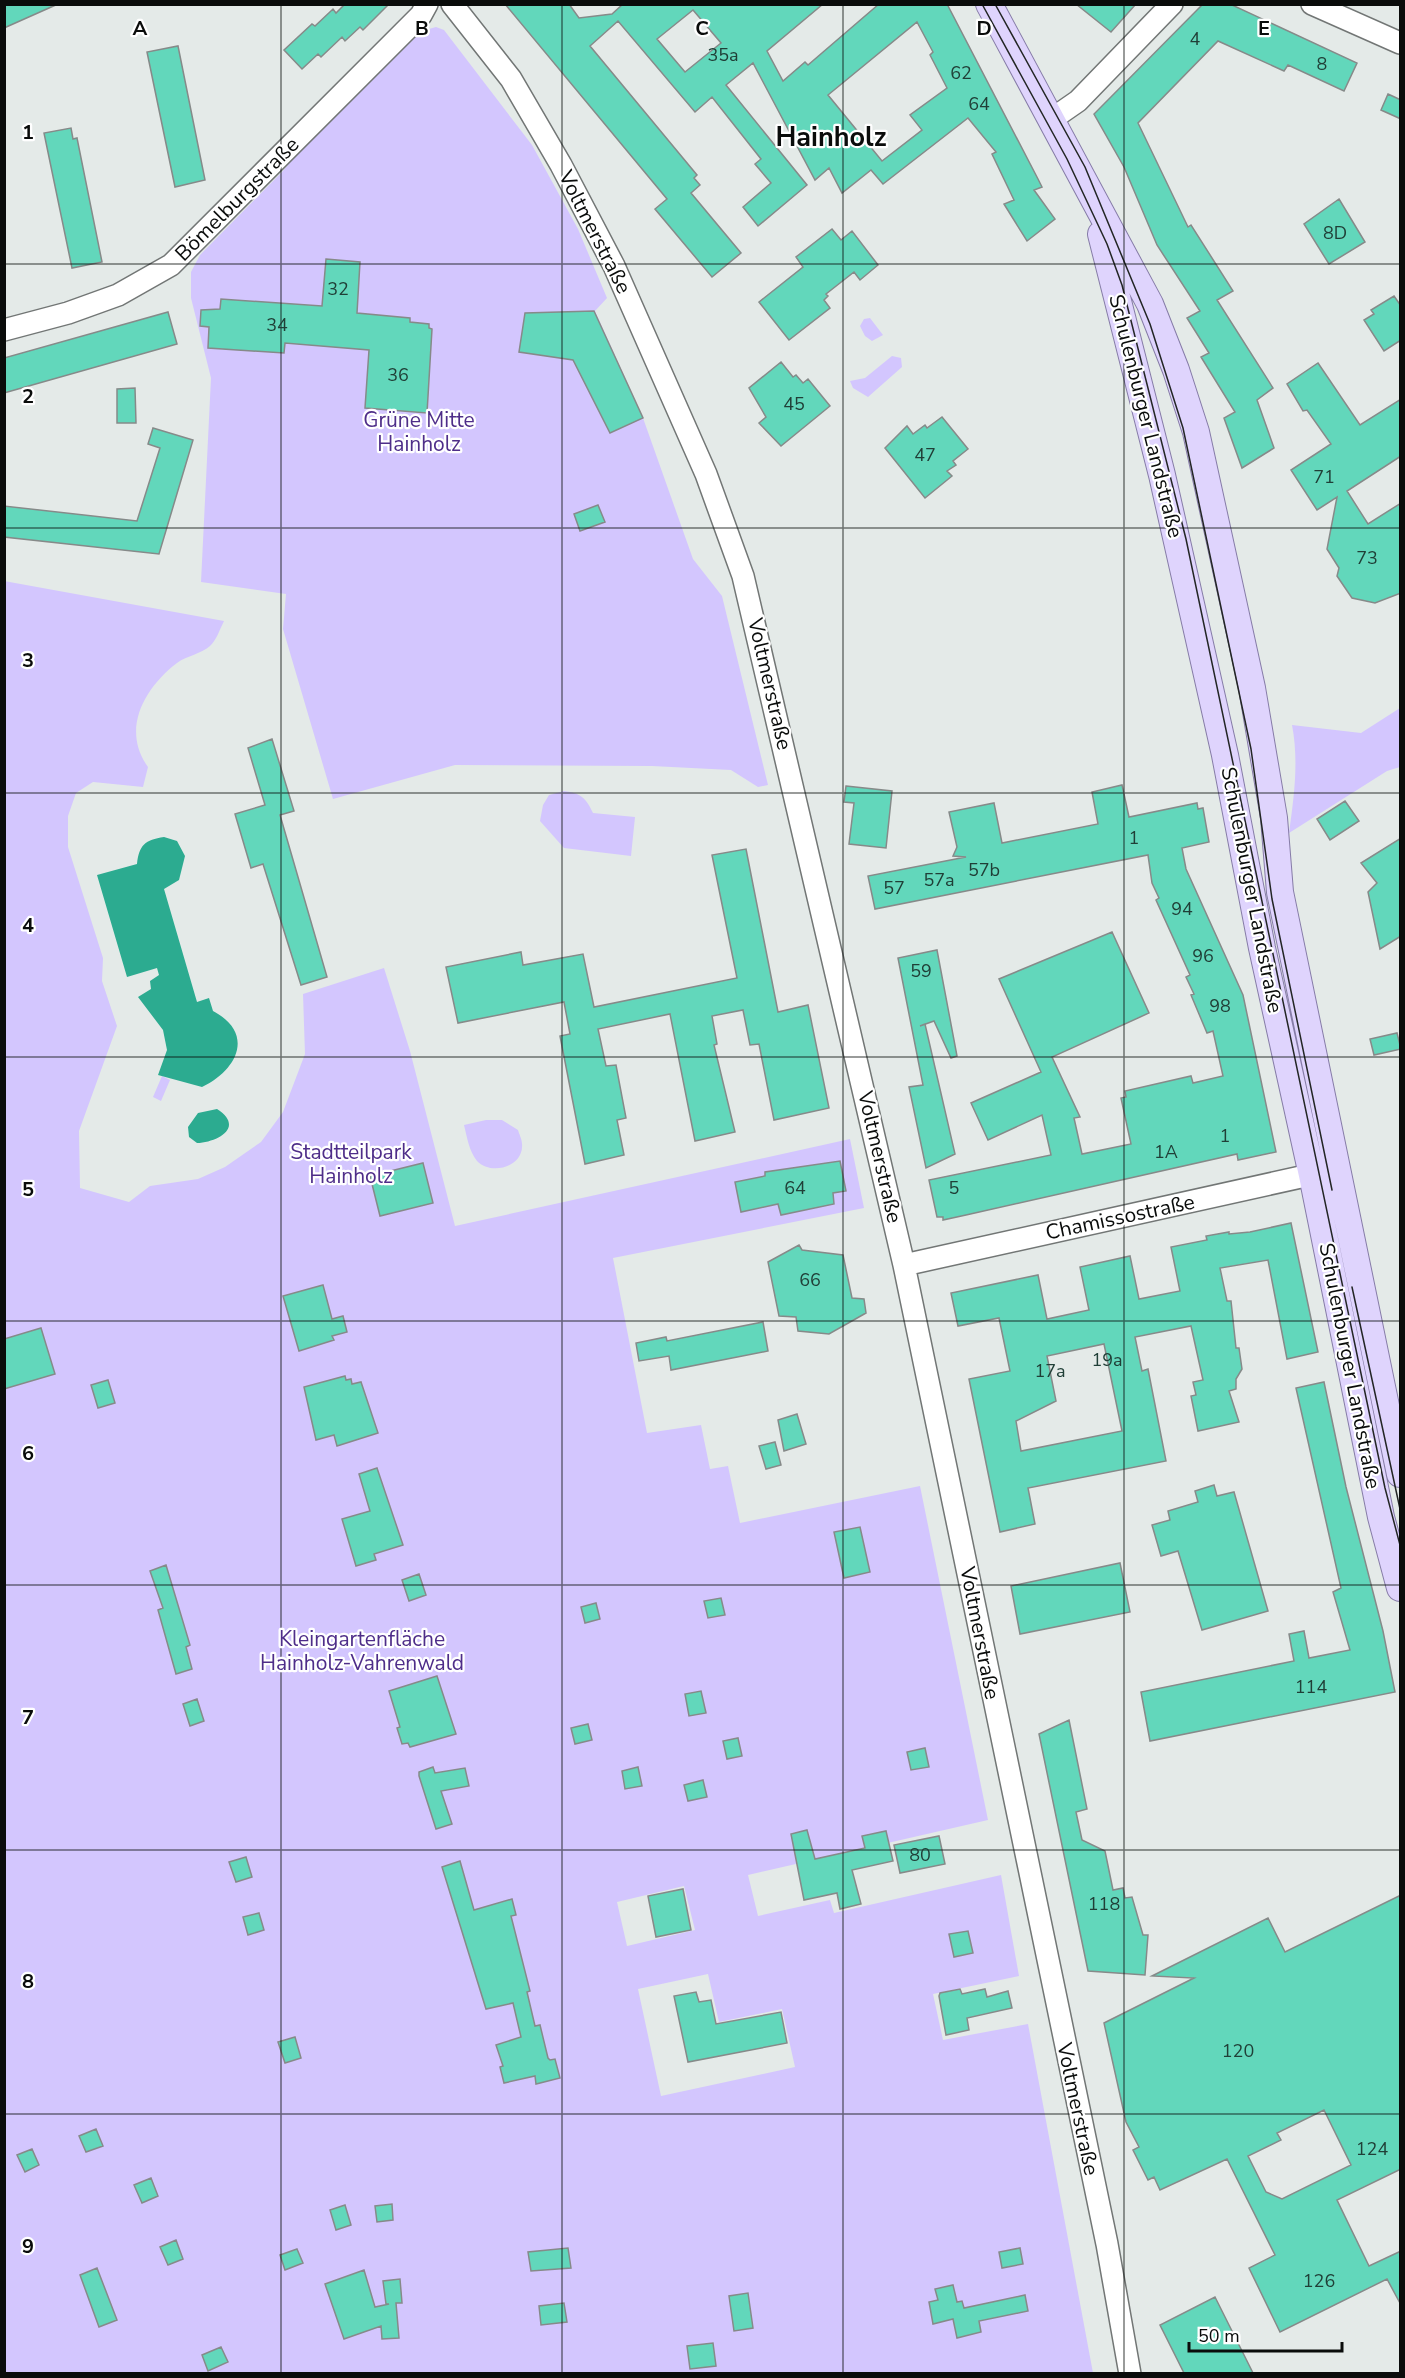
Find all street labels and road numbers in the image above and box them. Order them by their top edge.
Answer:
street label: Bömelburgstraße [169,131,305,267]
street label: Voltmerstraße [551,165,638,298]
street label: Schulenburger Landstraße [1102,291,1190,541]
street label: Voltmerstraße [741,614,799,753]
street label: Schulenburger Landstraße [1214,765,1290,1015]
street label: Voltmerstraße [851,1087,909,1226]
street label: Chamissostraße [1043,1188,1197,1246]
street label: Schulenburger Landstraße [1312,1241,1388,1491]
street label: Voltmerstraße [953,1563,1007,1702]
street label: Voltmerstraße [1050,2039,1106,2178]

